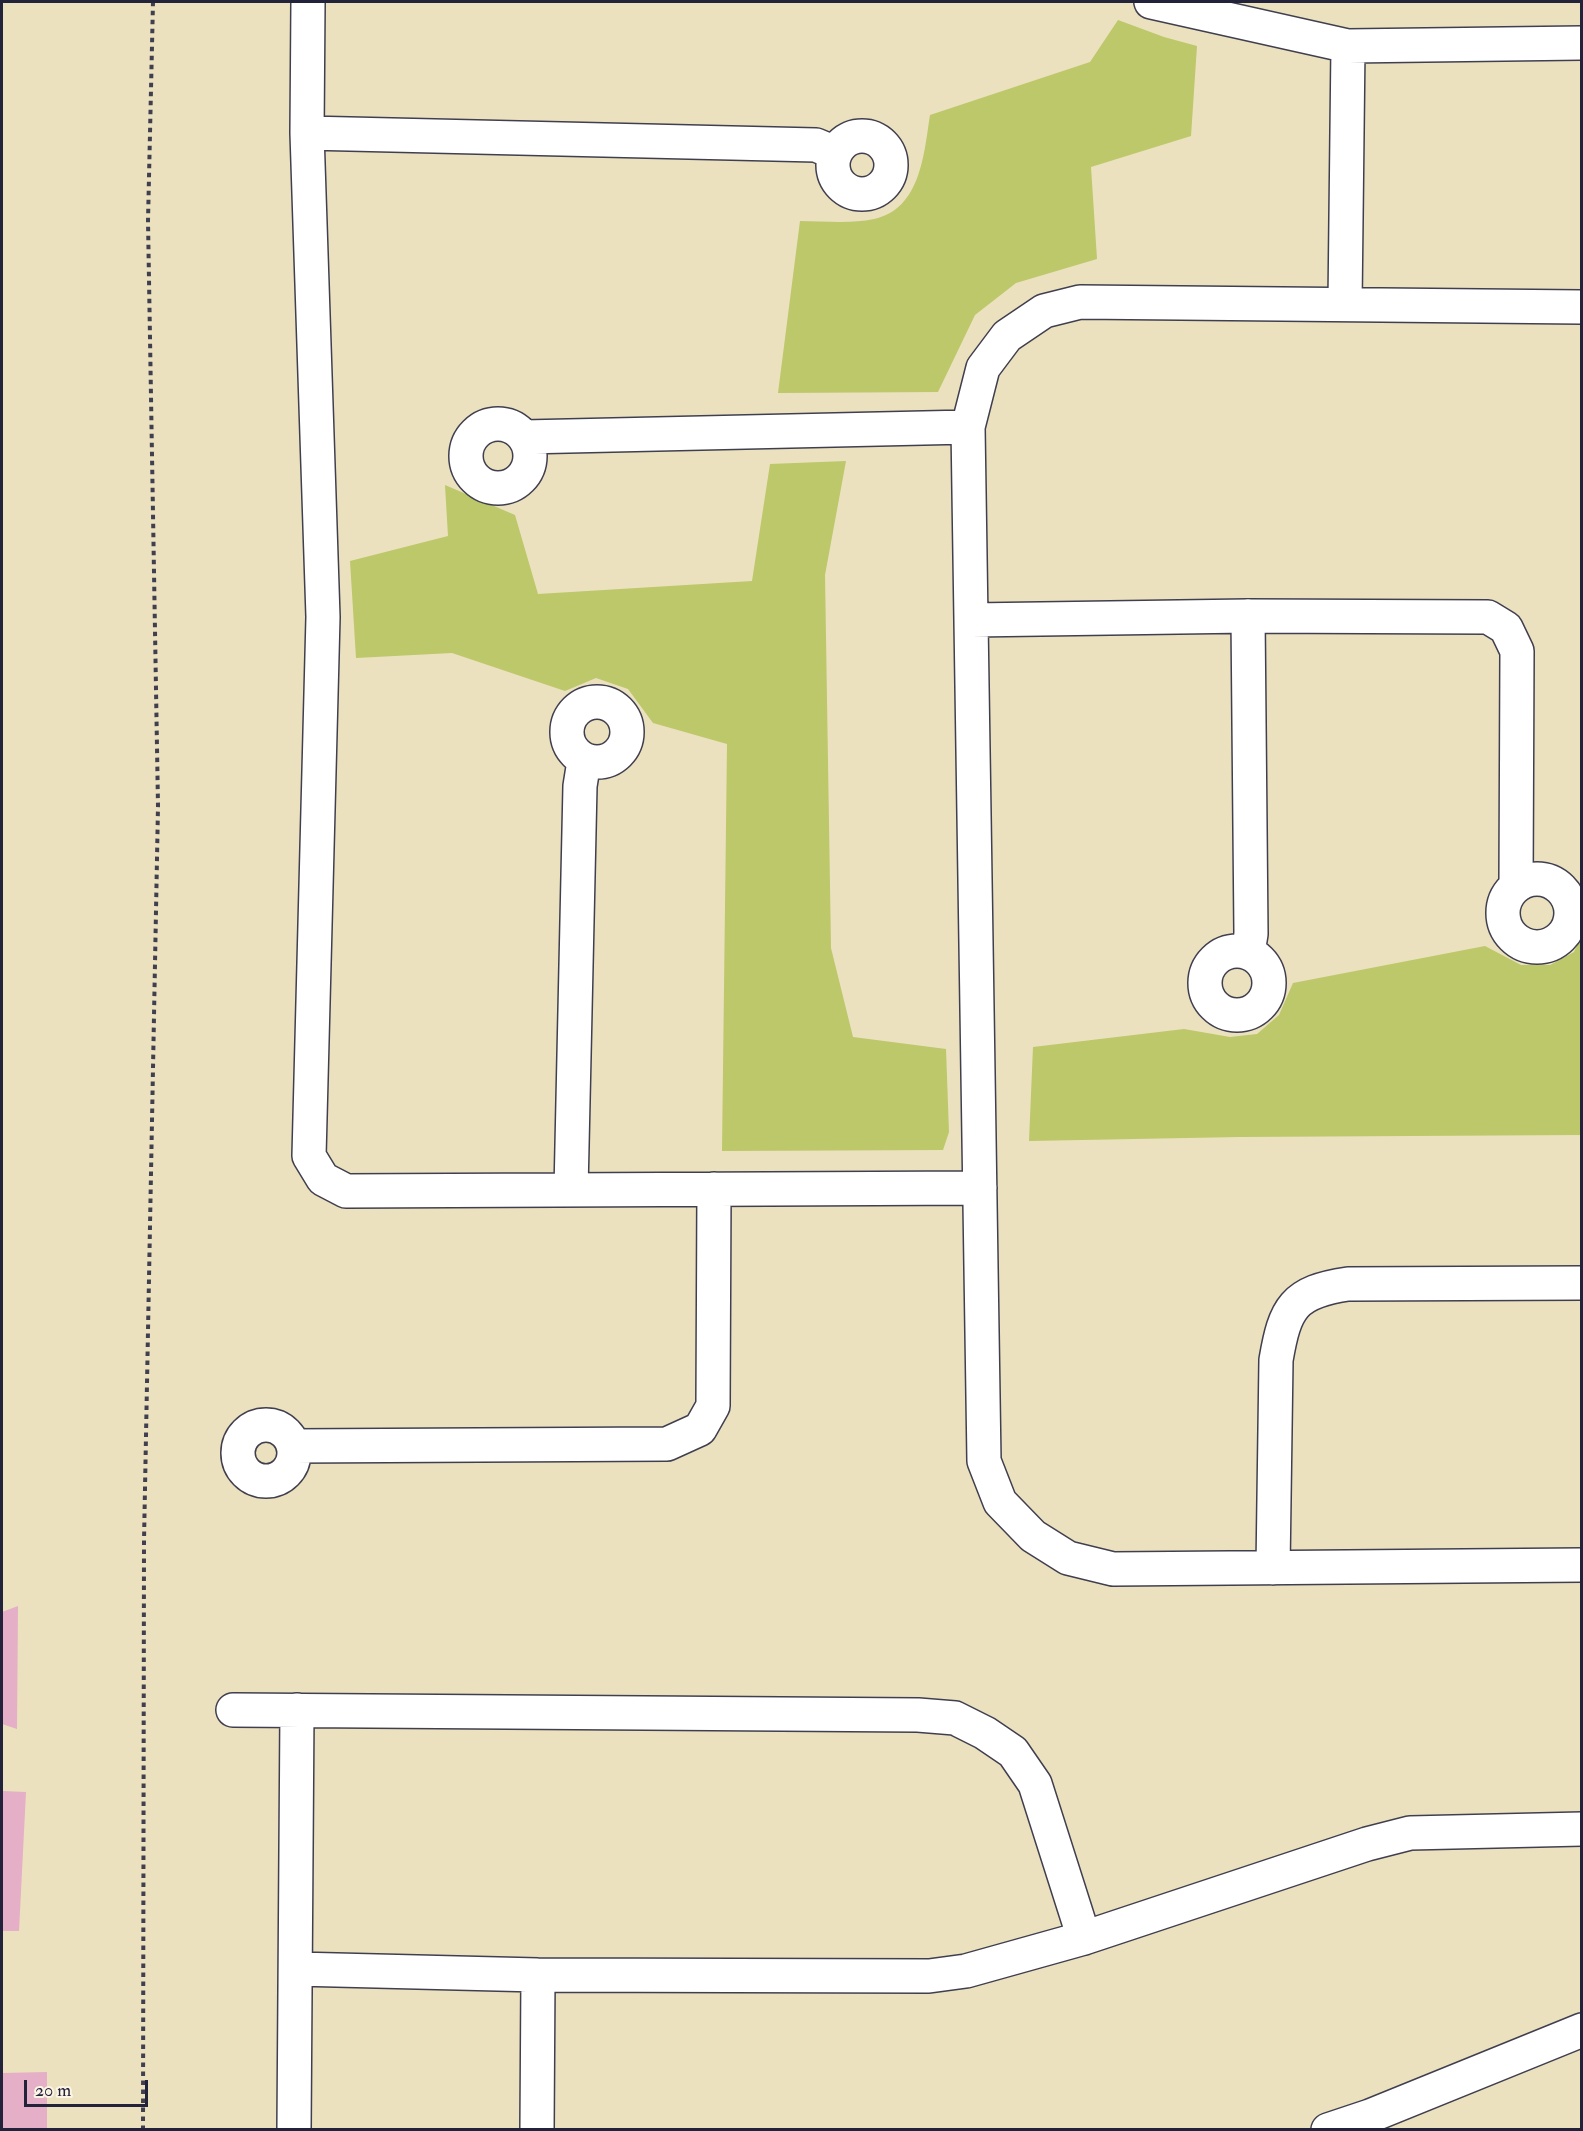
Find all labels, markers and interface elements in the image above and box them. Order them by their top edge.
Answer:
scale bar [27,2068,152,2106]
text: 20 m [35,2079,71,2102]

